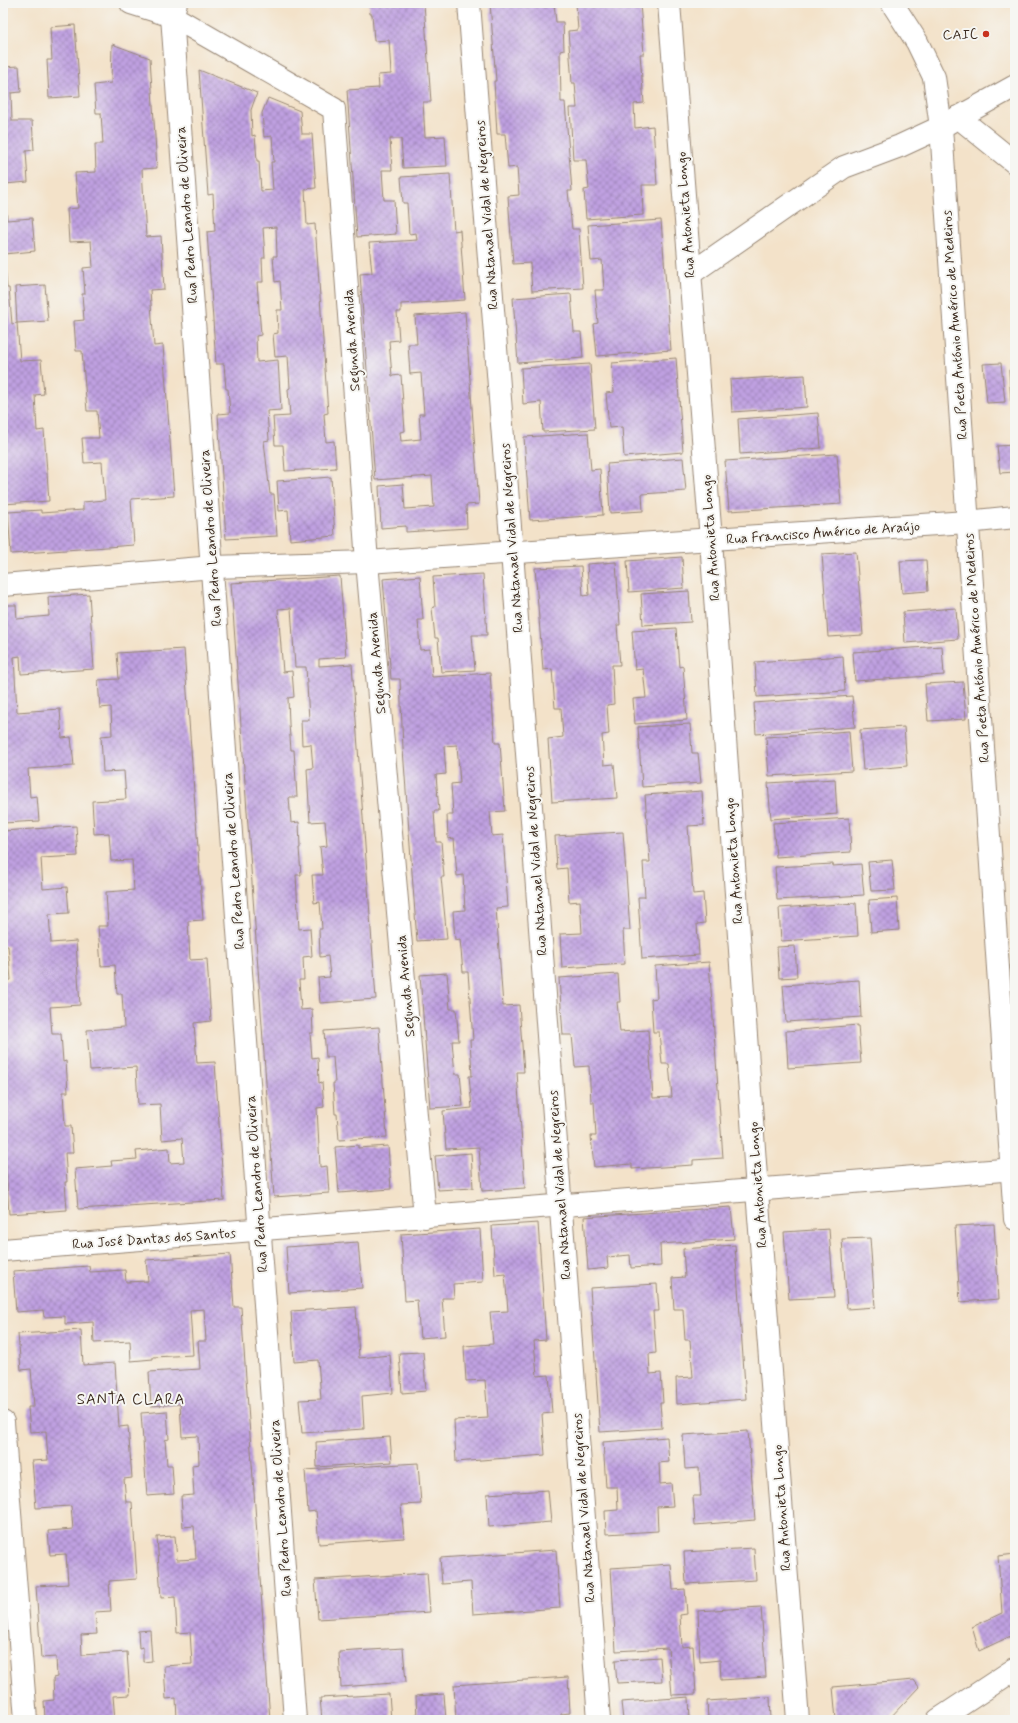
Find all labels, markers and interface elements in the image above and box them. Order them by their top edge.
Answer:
place label: CAIC [943,26,978,44]
marker: CAIC [981,29,991,39]
street label: Rua Natanael Vidal de Negreiros [471,119,503,310]
street label: Rua Pedro Leandro de Oliveira [172,126,202,304]
street label: Rua Antonieta Longo [673,151,699,279]
street label: Rua Poeta António Américo de Medeiros [938,210,972,440]
street label: Segunda Avenida [339,288,367,392]
street label: Rua Natanael Vidal de Negreiros [496,442,528,633]
street label: Rua Pedro Leandro de Oliveira [196,449,226,627]
street label: Rua Antonieta Longo [698,474,724,602]
street label: Rua Francisco Américo de Araújo [726,517,920,549]
street label: Rua Poeta António Américo de Medeiros [960,533,994,763]
street label: Segunda Avenida [364,611,392,715]
street label: Rua Natanael Vidal de Negreiros [520,765,552,956]
street label: Rua Pedro Leandro de Oliveira [219,772,249,950]
street label: Rua Antonieta Longo [721,797,747,925]
street label: Segunda Avenida [393,934,421,1038]
street label: Rua Natanael Vidal de Negreiros [544,1089,576,1280]
street label: Rua Pedro Leandro de Oliveira [242,1095,272,1273]
street label: Rua Antonieta Longo [745,1121,771,1249]
street label: Rua José Dantas dos Santos [72,1224,237,1254]
district label: SANTA CLARA [77,1390,185,1410]
street label: Rua Natanael Vidal de Negreiros [568,1412,600,1603]
street label: Rua Pedro Leandro de Oliveira [266,1419,296,1597]
street label: Rua Antonieta Longo [769,1444,795,1572]

